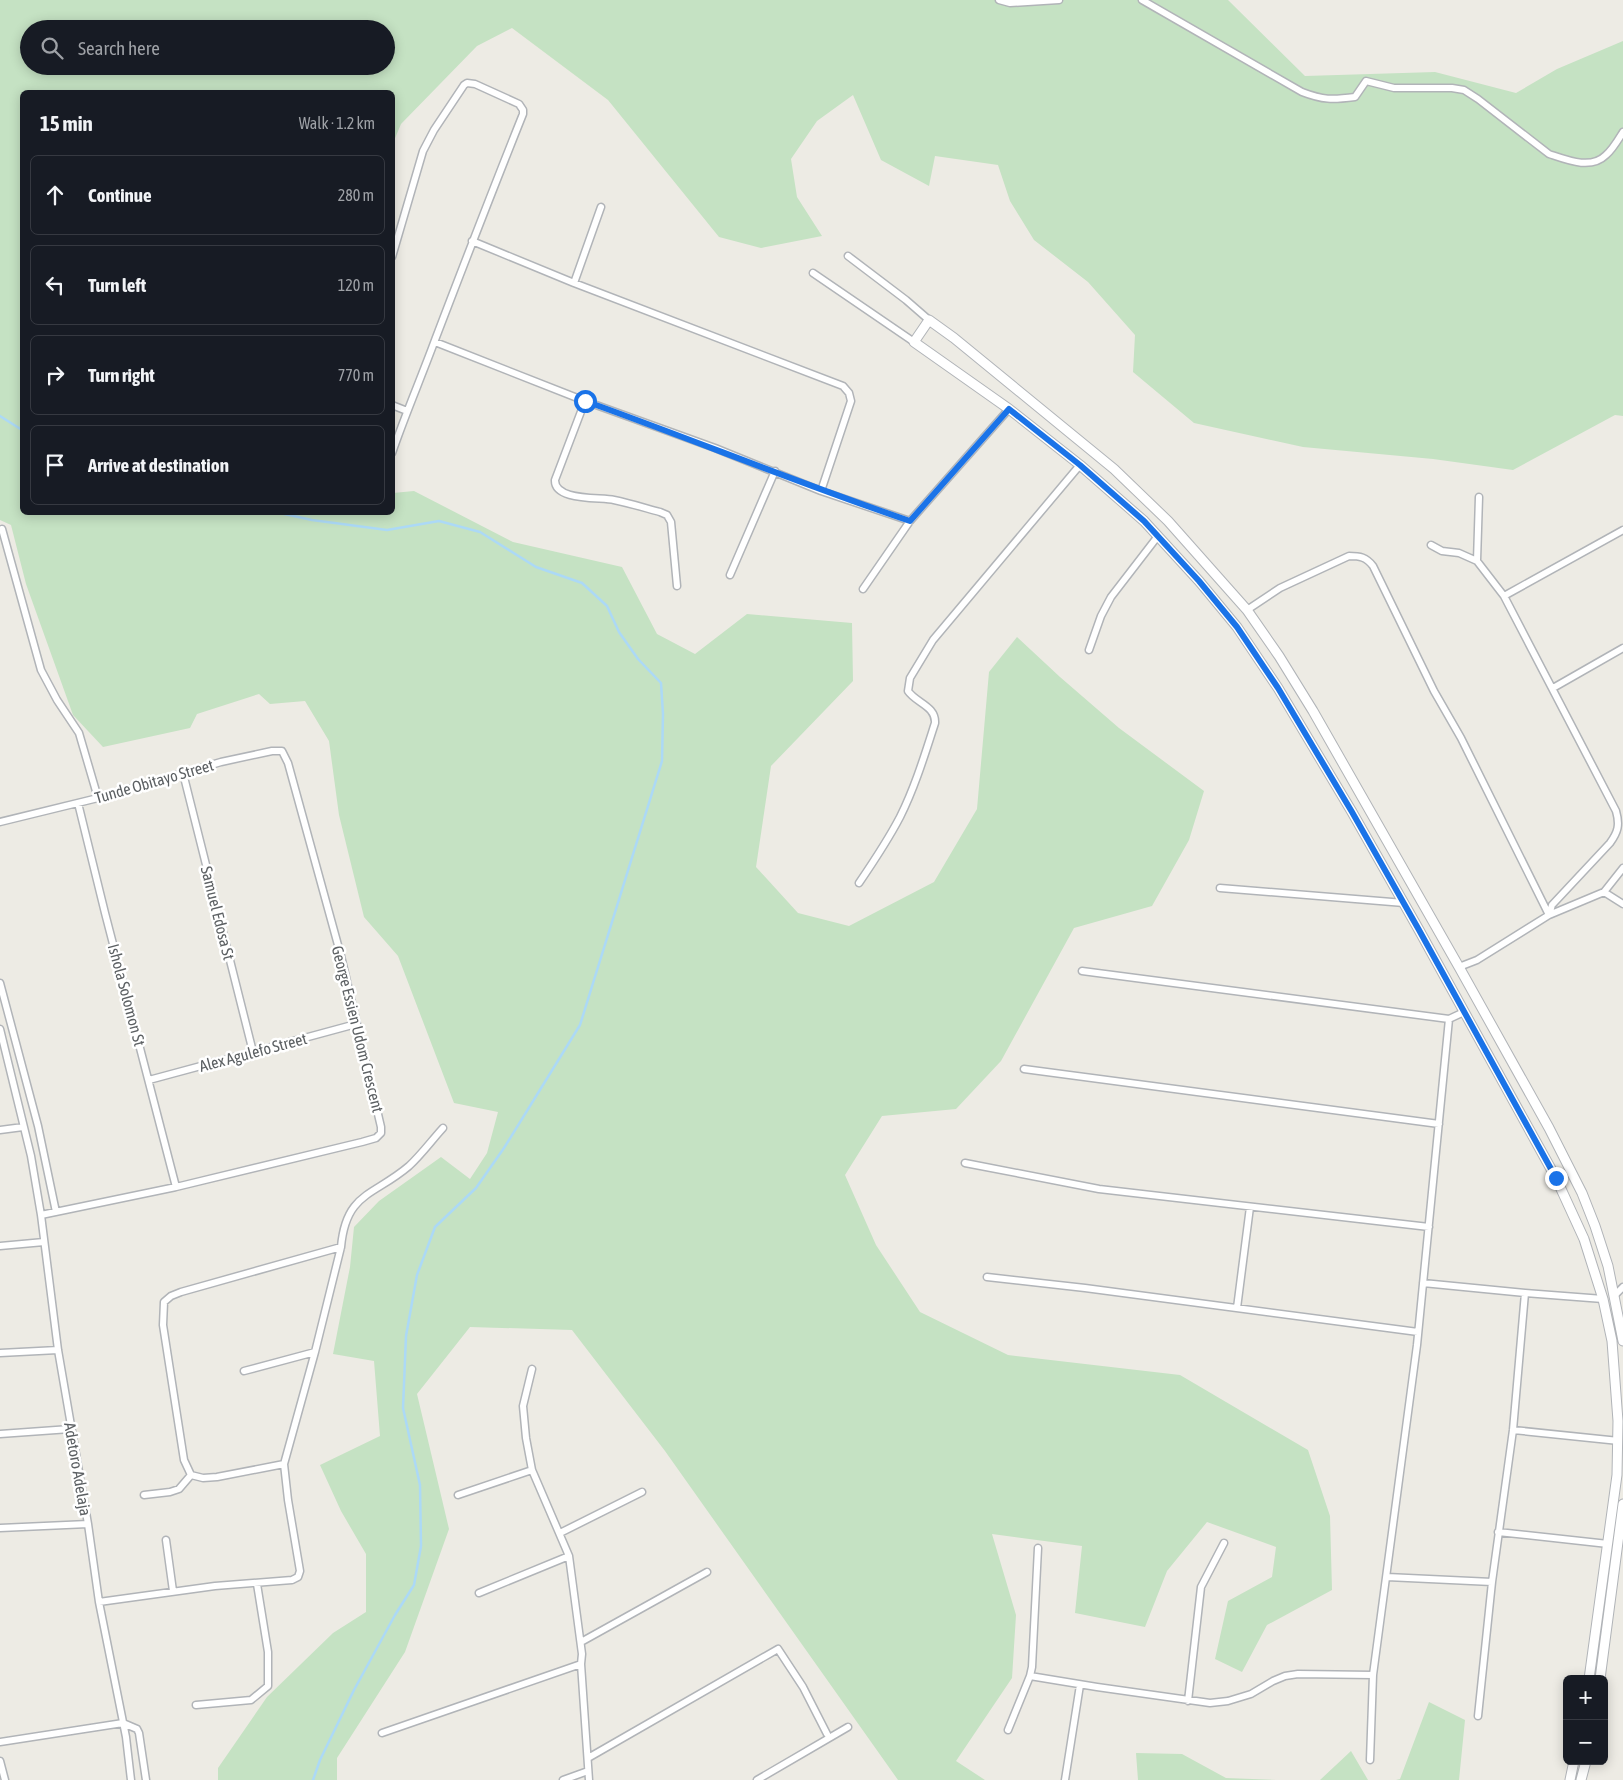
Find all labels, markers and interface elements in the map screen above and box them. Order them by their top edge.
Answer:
search box [20,20,395,75]
icon: search [38,34,66,62]
text: Search here [78,37,160,59]
text: 15 min [40,111,93,135]
text: Walk · 1.2 km [299,114,375,132]
icon: ahead [41,181,69,209]
text: Continue [88,184,152,206]
text: 280 m [338,186,374,204]
icon: left [41,271,69,299]
text: Turn left [88,274,146,296]
text: 120 m [338,276,374,294]
icon: right [41,361,69,389]
text: Turn right [88,364,155,386]
text: 770 m [338,366,374,384]
route start [574,390,597,413]
icon: arrive [41,451,69,479]
text: Arrive at destination [88,454,229,476]
street label: Tunde Obitayo Street [93,755,216,808]
street label: Samuel Edosa St [198,864,238,962]
street label: Ishola Solomon St [105,942,149,1048]
street label: George Essien Udom Crescent [328,944,388,1115]
street label: Alex Agulefo Street [197,1029,309,1076]
route end [1545,1167,1568,1190]
street label: Adetoro Adelaja [60,1421,95,1517]
map controls [1563,1675,1608,1765]
button: + [1563,1675,1608,1720]
button: − [1563,1720,1608,1765]

